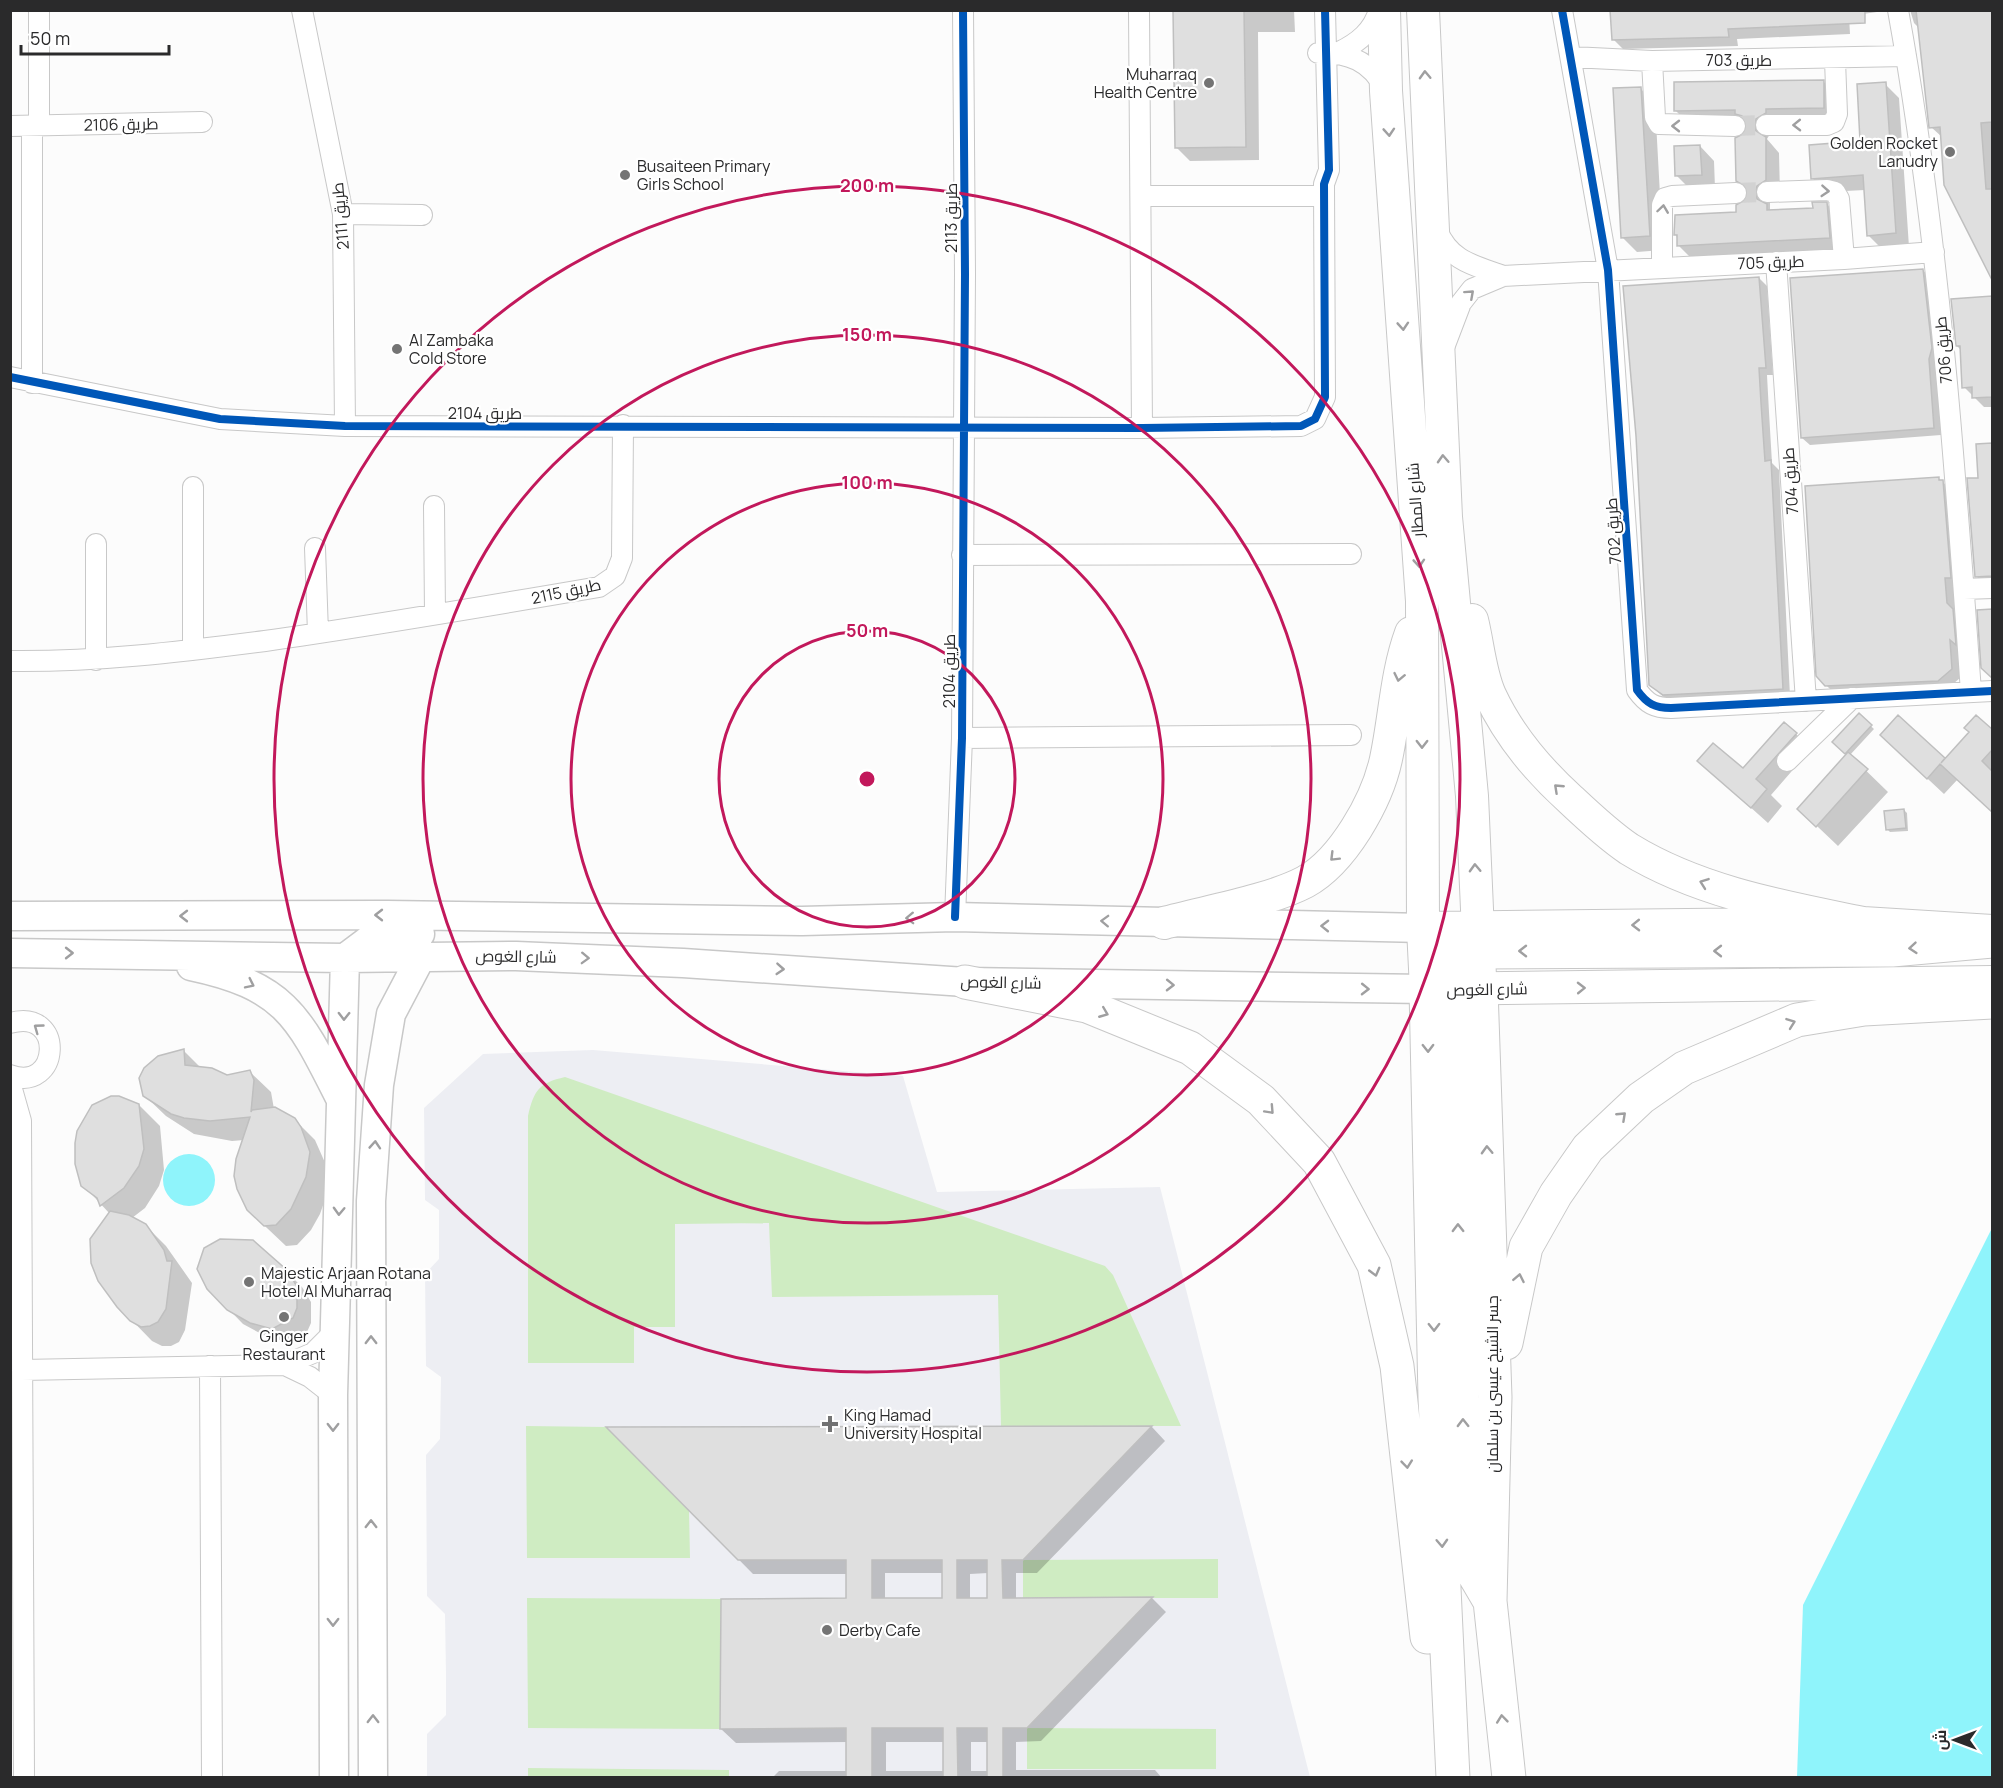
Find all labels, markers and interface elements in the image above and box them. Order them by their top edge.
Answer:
scale bar [21,18,170,56]
text: 50 m [30,26,70,50]
street label: طريق 703 [1706,49,1772,71]
place label: Muharraq Health Centre [1094,63,1197,103]
one-way arrow [1419,71,1432,80]
marker: Muharraq Health Centre [1202,76,1216,90]
street label: طريق 2106 [83,112,159,136]
one-way arrow [1792,119,1801,131]
one-way arrow [1672,120,1681,132]
one-way arrow [1382,127,1395,136]
place label: Golden Rocket Lanudry [1830,132,1939,172]
marker: Golden Rocket Lanudry [1943,145,1957,159]
place label: Busaiteen Primary Girls School [637,155,771,195]
marker: Busaiteen Primary Girls School [618,168,632,182]
text: 200 m [840,173,894,197]
street label: طريق 2111 [326,181,354,251]
street label: طريق 2113 [940,183,962,253]
one-way arrow [1820,184,1829,197]
one-way arrow [1657,204,1669,214]
street label: طريق 705 [1737,250,1805,274]
one-way arrow [1463,290,1473,301]
street label: طريق 706 [1929,315,1957,385]
text: 150 m [842,322,892,346]
one-way arrow [1396,322,1409,331]
place label: Al Zambaka Cold Store [409,329,494,369]
marker: Al Zambaka Cold Store [390,342,404,356]
street label: طريق 2104 [448,402,522,424]
street label: طريق 704 [1777,447,1803,515]
one-way arrow [1437,454,1450,463]
street label: شارع المطار [1401,462,1430,539]
text: 100 m [841,470,893,494]
street label: طريق 702 [1600,497,1626,565]
one-way arrow [1413,558,1426,567]
street label: طريق 2115 [529,573,603,609]
text: 50 m [846,618,888,642]
street label: طريق 2104 [938,634,960,708]
one-way arrow [1393,672,1406,682]
one-way arrow [1416,739,1428,748]
centre of rings [857,769,877,789]
one-way arrow [1554,785,1565,796]
one-way arrow [1331,850,1342,861]
one-way arrow [1469,864,1482,873]
one-way arrow [1699,878,1710,891]
one-way arrow [375,909,384,921]
one-way arrow [180,910,189,922]
one-way arrow [906,912,915,924]
one-way arrow [1101,915,1110,928]
one-way arrow [1632,919,1641,932]
one-way arrow [1320,920,1329,932]
one-way arrow [1909,941,1918,954]
street label: شارع الغوص [475,944,557,969]
one-way arrow [1714,944,1723,957]
one-way arrow [1519,945,1528,957]
one-way arrow [64,947,73,959]
one-way arrow [581,952,590,965]
one-way arrow [776,962,785,975]
street label: شارع الغوص [960,970,1042,995]
one-way arrow [244,977,254,988]
street label: شارع الغوص [1446,977,1528,1002]
one-way arrow [1166,979,1175,992]
one-way arrow [1577,982,1586,994]
one-way arrow [1361,983,1370,995]
one-way arrow [1097,1006,1108,1018]
one-way arrow [338,1012,350,1021]
one-way arrow [1785,1018,1796,1031]
one-way arrow [34,1024,45,1035]
one-way arrow [1422,1043,1434,1052]
one-way arrow [1263,1103,1274,1114]
one-way arrow [1614,1113,1625,1124]
one-way arrow [368,1141,381,1150]
one-way arrow [1481,1145,1493,1154]
one-way arrow [332,1207,345,1216]
one-way arrow [1452,1223,1465,1232]
place label: Majestic Arjaan Rotana Hotel Al Muharraq [261,1262,431,1302]
one-way arrow [1368,1266,1380,1277]
one-way arrow [1512,1273,1525,1283]
marker: Majestic Arjaan Rotana Hotel Al Muharraq [242,1275,256,1289]
street label: جسر الشيخ عيسى بن سلمان [1481,1295,1504,1473]
marker: Ginger Restaurant [277,1310,291,1324]
one-way arrow [1428,1322,1440,1331]
place label: Ginger Restaurant [243,1325,325,1365]
one-way arrow [365,1336,377,1345]
place label: King Hamad University Hospital [844,1404,982,1444]
marker: King Hamad University Hospital [821,1415,839,1433]
one-way arrow [1457,1418,1469,1427]
one-way arrow [327,1423,339,1432]
one-way arrow [1401,1460,1413,1469]
one-way arrow [365,1520,377,1529]
one-way arrow [1436,1538,1449,1547]
one-way arrow [327,1618,339,1627]
place label: Derby Cafe [839,1619,921,1641]
marker: Derby Cafe [820,1623,834,1637]
north arrow [1925,1710,1985,1770]
one-way arrow [367,1715,379,1724]
one-way arrow [1496,1715,1509,1724]
text: ش [1929,1730,1951,1750]

